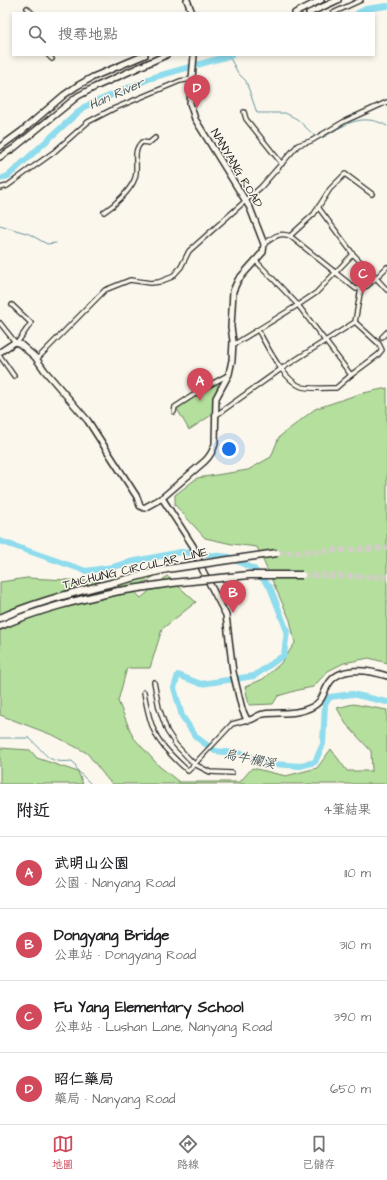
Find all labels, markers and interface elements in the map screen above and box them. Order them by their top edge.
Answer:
search box [12,12,375,56]
icon: search [26,23,48,45]
text: 搜尋地點 [58,24,118,45]
water label: Han River [86,73,148,114]
pin: D [184,75,210,108]
street label: NANYANG ROAD [206,126,267,211]
pin: C [350,261,376,294]
pin: A [187,368,213,401]
your location [219,439,239,459]
street label: TAICHUNG CIRCULAR LINE [61,544,209,593]
pin: B [220,580,246,613]
water label: 烏牛欄溪 [222,745,278,773]
text: 附近 [16,799,50,823]
text: 4筆結果 [323,801,371,819]
text: 武明山公園 [54,853,129,874]
text: A [25,864,33,882]
text: 110 m [344,864,371,882]
text: 公園 · Nanyang Road [54,874,176,892]
text: Dongyang Bridge [54,925,169,946]
text: B [24,936,34,954]
text: 310 m [339,936,371,954]
text: 公車站 · Dongyang Road [54,946,196,964]
text: Fu Yang Elementary School [54,997,244,1018]
text: C [24,1008,34,1026]
text: 390 m [333,1008,371,1026]
text: 公車站 · Lushan Lane, Nanyang Road [54,1018,272,1036]
text: 昭仁藥局 [54,1069,114,1090]
text: D [25,1080,33,1098]
text: 650 m [330,1080,371,1098]
text: 藥局 · Nanyang Road [54,1090,176,1108]
tab: 地圖 [52,1133,74,1172]
tab: 路線 [177,1133,199,1172]
tab: 已儲存 [302,1133,335,1172]

